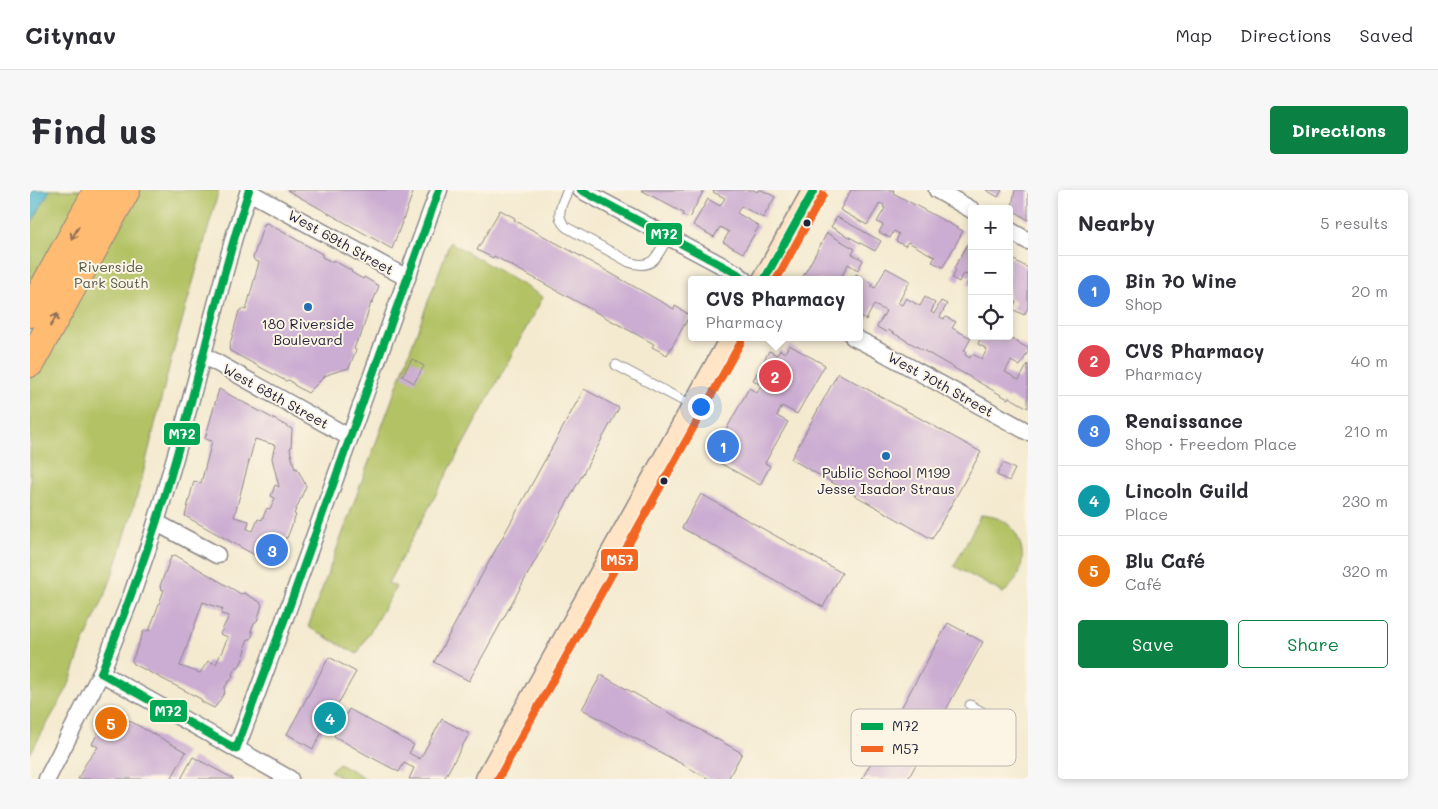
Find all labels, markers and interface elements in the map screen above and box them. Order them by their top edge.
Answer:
text: Citynav [25,19,116,50]
text: Map [1175,23,1212,47]
text: Directions [1240,23,1332,47]
text: Saved [1360,23,1413,47]
button: Directions [1270,106,1408,154]
text: Find us [30,107,157,153]
street label: West 69th Street [285,205,397,279]
map controls [968,205,1013,340]
button: + [968,205,1013,250]
text: Nearby [1078,209,1155,236]
text: 5 results [1320,212,1388,233]
unlabelled marker [802,218,812,228]
line badge: M72 [645,222,683,246]
text: M72 [651,224,678,243]
one-way arrow [70,225,80,240]
button: − [968,250,1013,295]
park label: Riverside Park South [74,257,148,292]
text: Bin 70 Wine [1125,268,1236,293]
popup [688,276,863,341]
text: 1 [1090,280,1098,301]
text: 20 m [1351,280,1388,301]
text: CVS Pharmacy [706,286,845,311]
text: Shop [1125,293,1162,314]
button: locate [968,295,1013,340]
marker: 180 Riverside Boulevard [302,301,314,313]
text: Pharmacy [706,311,783,332]
one-way arrow [49,314,59,328]
place label: 180 Riverside Boulevard [262,314,354,349]
text: CVS Pharmacy [1125,338,1264,363]
street label: West 70th Street [885,347,997,421]
text: 2 [1090,350,1098,371]
text: 40 m [1351,350,1388,371]
pin: 2 [759,357,791,395]
street label: West 68th Street [220,359,332,433]
text: Pharmacy [1125,363,1202,384]
your location [688,394,714,420]
text: Renaissance [1125,408,1243,433]
text: 3 [1089,420,1099,441]
text: 210 m [1344,420,1388,441]
line badge: M72 [163,422,201,446]
text: M72 [169,424,196,443]
pin: 1 [707,427,739,465]
text: Shop · Freedom Place [1125,433,1297,454]
marker: Public School M199 Jesse Isador Straus [880,450,892,462]
place label: Public School M199 Jesse Isador Straus [817,463,955,498]
unlabelled marker [659,476,669,486]
text: Lincoln Guild [1125,478,1248,503]
text: 4 [1089,490,1099,511]
text: 230 m [1342,490,1388,511]
text: Place [1125,503,1168,524]
pin: 3 [256,531,288,569]
line badge: M57 [600,548,639,572]
text: Blu Café [1125,548,1205,573]
text: M57 [606,550,634,569]
text: 5 [1089,560,1099,581]
text: 320 m [1342,560,1388,581]
text: Café [1125,573,1162,594]
button: Save [1078,620,1228,668]
button: Share [1238,620,1388,668]
line badge: M72 [149,699,188,723]
pin: 4 [314,699,346,737]
text: M72 [155,701,182,720]
pin: 5 [95,704,127,742]
legend [851,709,1016,766]
text: M72 [892,716,919,735]
text: M57 [892,739,919,758]

